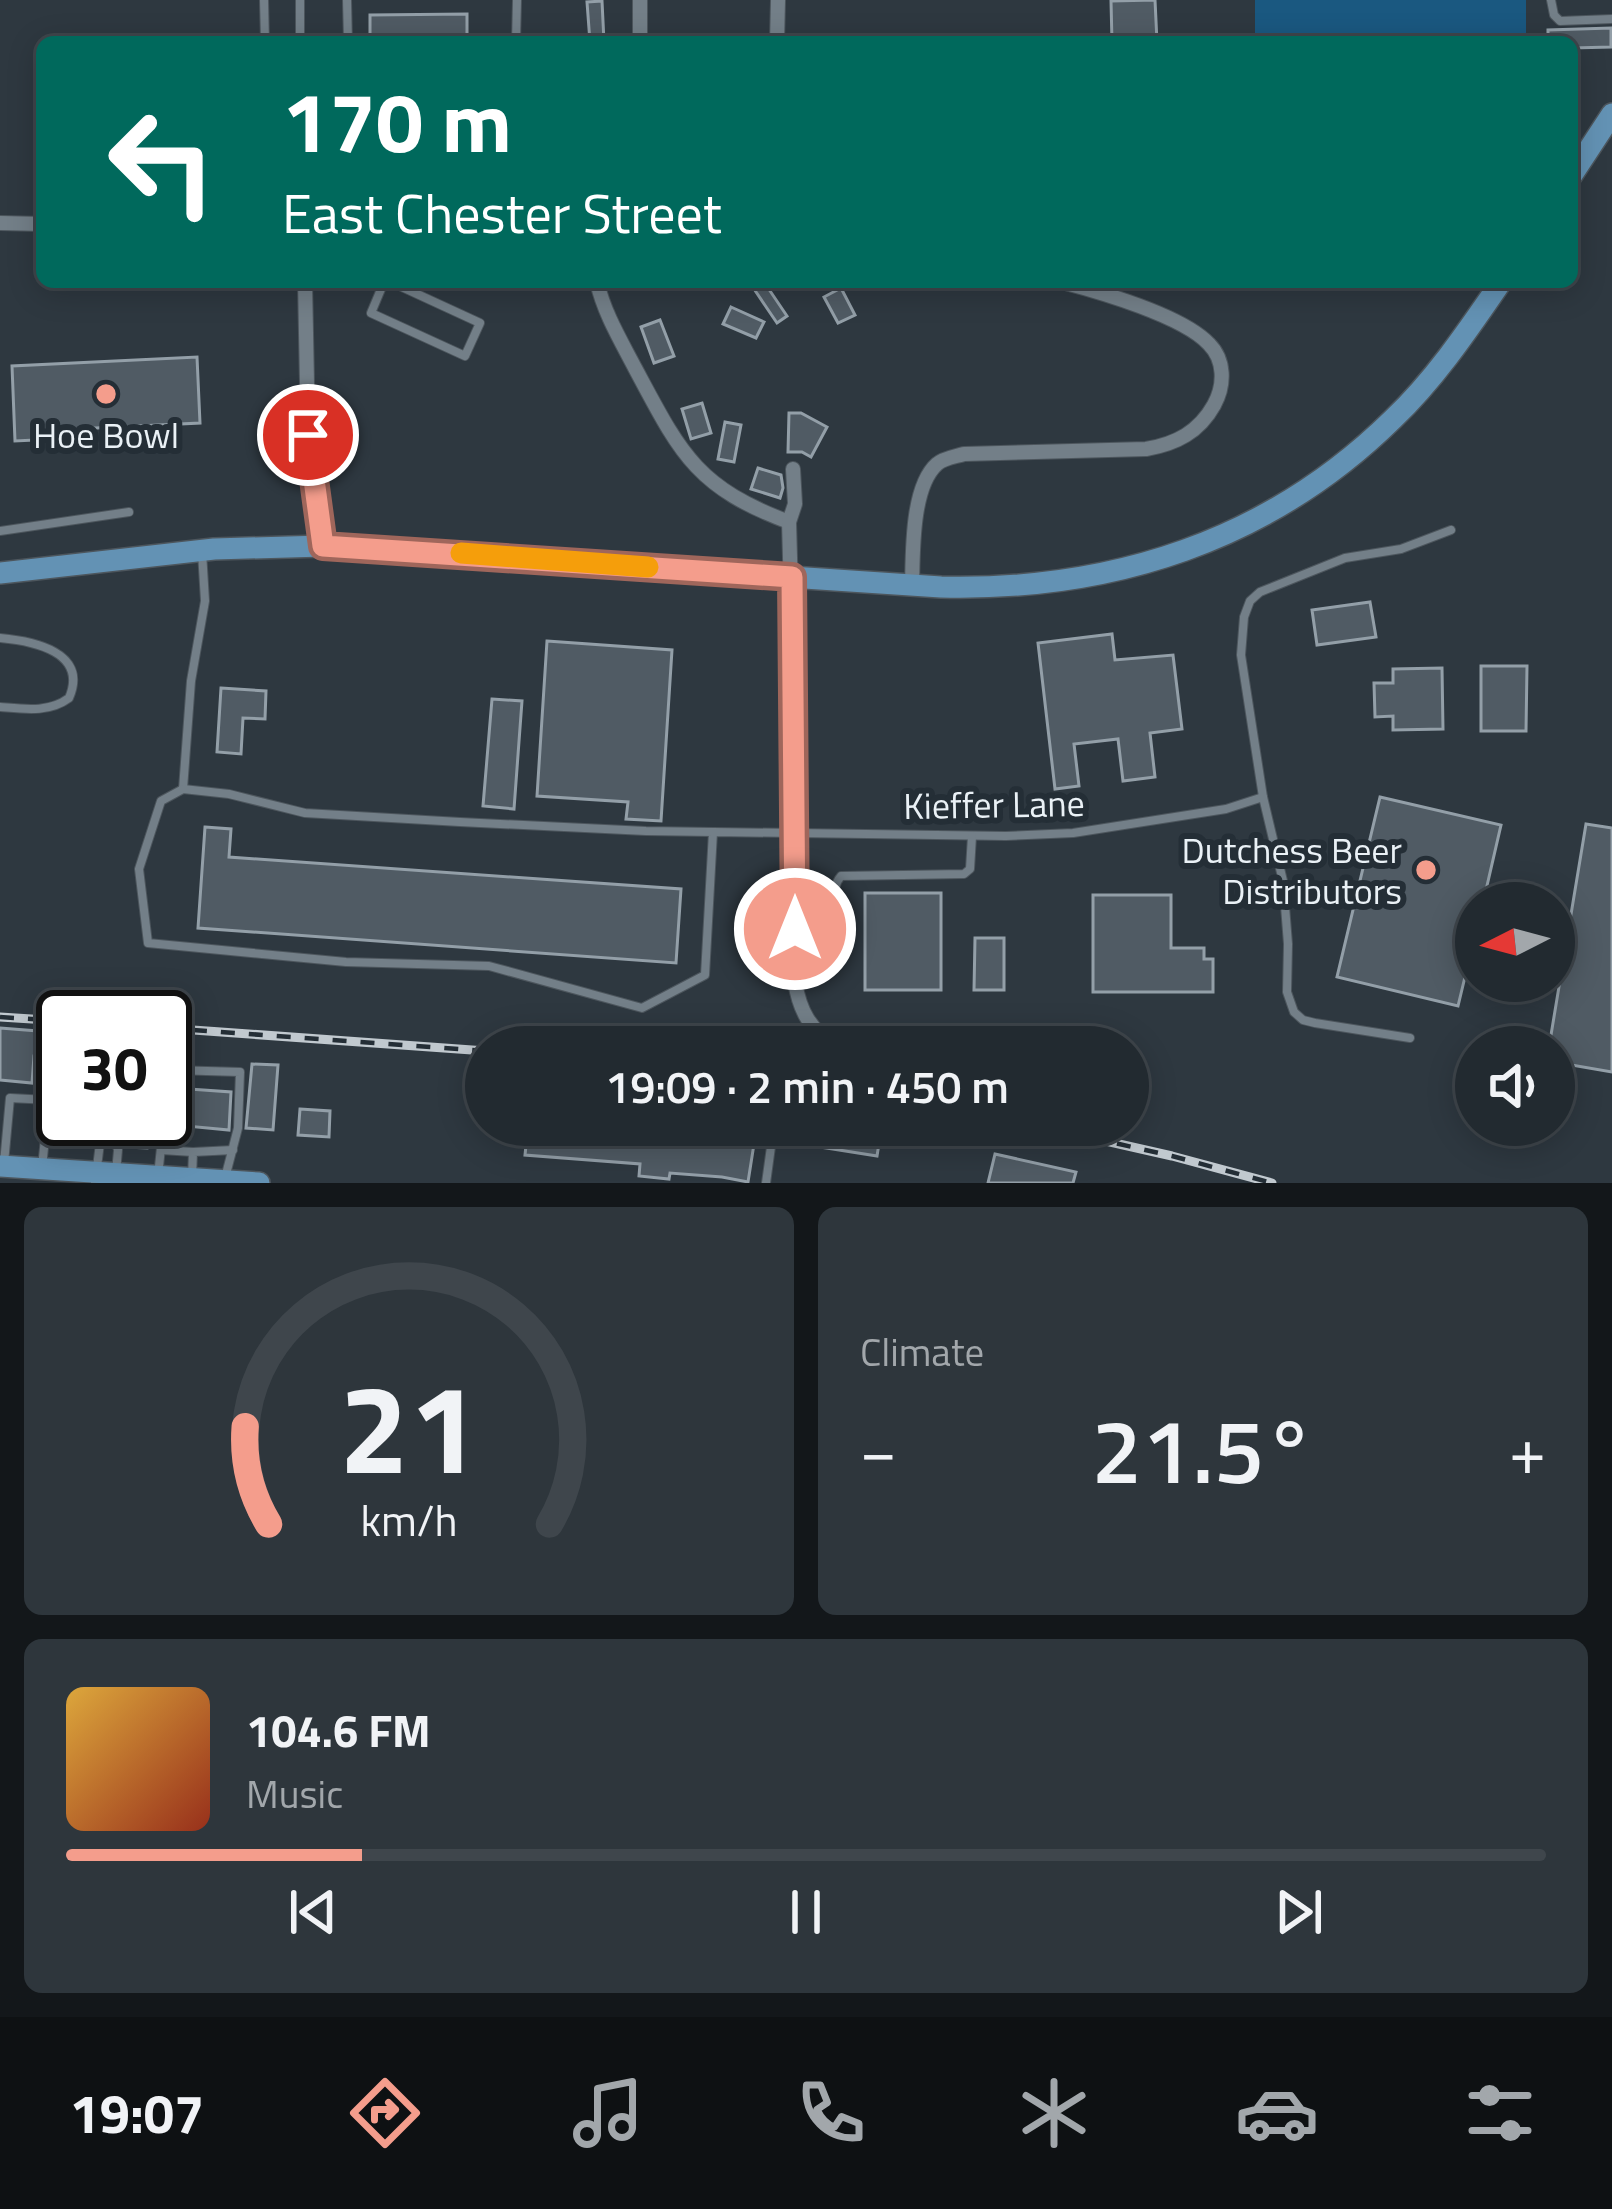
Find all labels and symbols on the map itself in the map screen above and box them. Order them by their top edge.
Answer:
marker: Hoe Bowl [93,381,119,407]
pin [257,384,359,486]
place label: Hoe Bowl [33,407,179,462]
street label: Kieffer Lane [903,775,1085,833]
place label: Dutchess Beer Distributors [1181,822,1402,918]
marker: Dutchess Beer Distributors [1413,857,1439,883]
position arrow [732,866,858,992]
north arrow [1455,882,1575,1002]
speed limit sign: 30 [36,990,192,1146]

